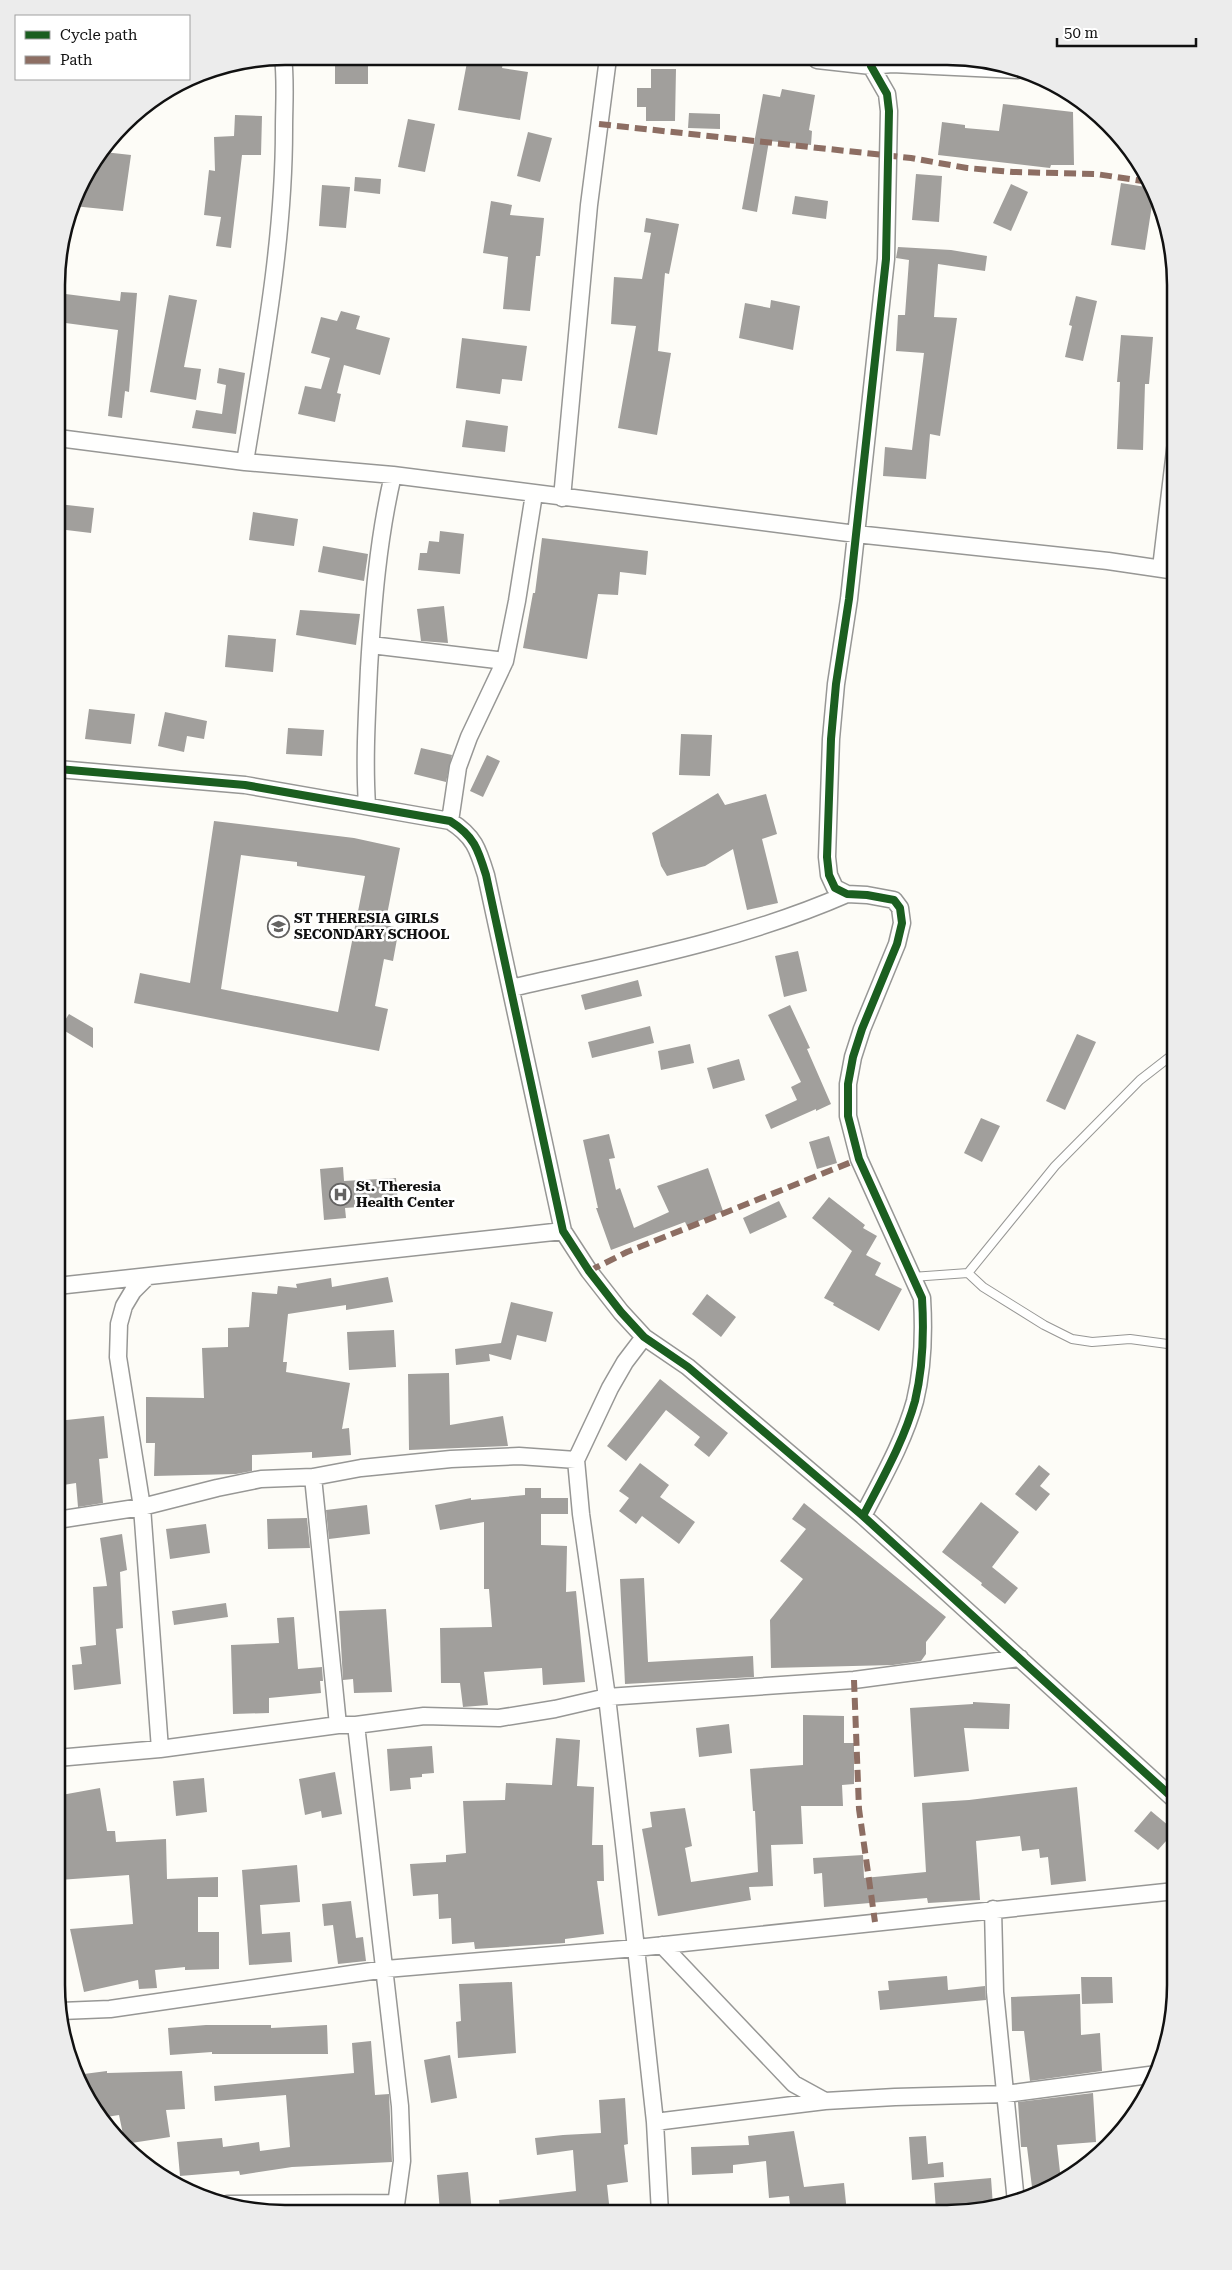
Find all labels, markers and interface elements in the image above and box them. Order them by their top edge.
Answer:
legend [15,15,190,80]
scale bar [1057,15,1196,47]
text: 50 m [1064,24,1099,42]
text: Cycle path [60,26,138,44]
text: Path [60,51,93,69]
place label: ST THERESIA GIRLS SECONDARY SCHOOL [294,910,449,942]
school or university icon: ST THERESIA GIRLS SECONDARY SCHOOL [266,914,290,938]
place label: St. Theresia Health Center [356,1178,455,1210]
hospital icon: St. Theresia Health Center [328,1182,352,1206]

